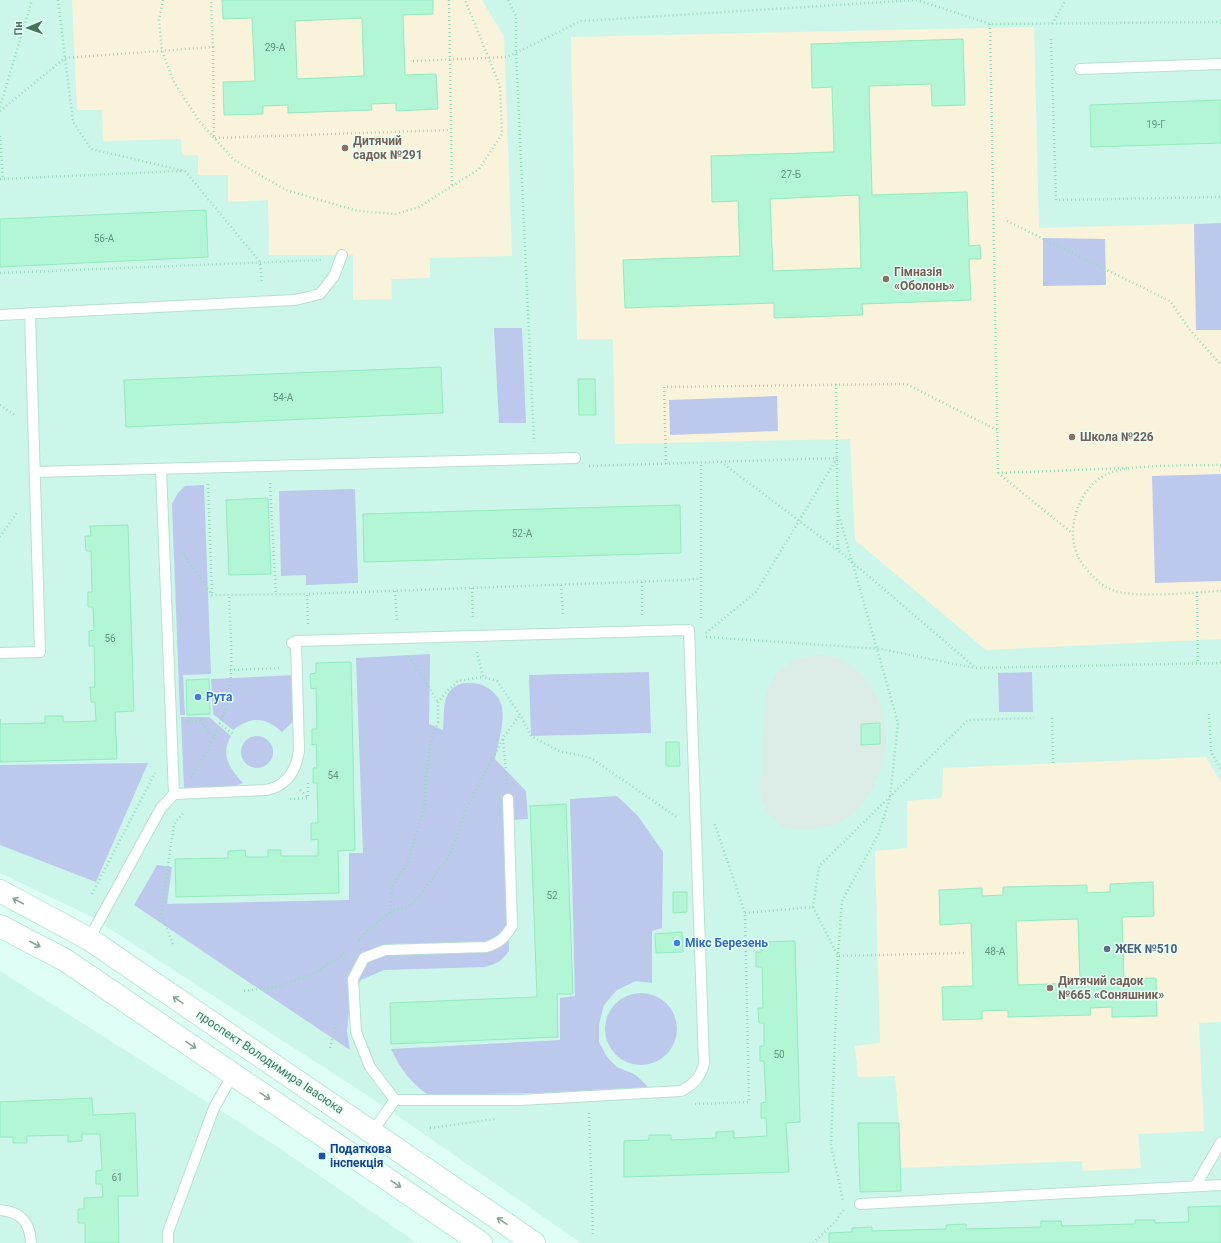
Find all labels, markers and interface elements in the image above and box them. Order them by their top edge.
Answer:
north arrow [8,8,48,48]
text: Пн [12,21,25,36]
house number: 29-А [265,42,286,53]
house number: 19-Г [1146,119,1166,130]
place label: Дитячий садок №291 [353,134,423,162]
marker: Дитячий садок №291 [340,143,350,153]
house number: 27-Б [781,169,801,180]
house number: 56-А [94,233,115,244]
place label: Гімназія «Оболонь» [894,265,955,293]
marker: Гімназія «Оболонь» [881,274,891,284]
house number: 54-А [273,392,294,403]
place label: Школа №226 [1080,430,1154,444]
marker: Школа №226 [1067,432,1077,442]
house number: 52-А [512,528,533,539]
house number: 56 [104,633,116,644]
place label: Рута [206,690,233,704]
marker: Рута [193,692,203,702]
house number: 54 [327,770,339,781]
house number: 52 [546,890,558,901]
one-way arrow [12,896,24,904]
place label: Мікс Березень [685,936,768,950]
marker: Мікс Березень [672,938,682,948]
one-way arrow [28,941,40,948]
place label: ЖЕК №510 [1115,942,1177,956]
marker: ЖЕК №510 [1102,944,1112,954]
house number: 48-А [985,946,1006,957]
place label: Дитячий садок №665 «Соняшник» [1058,974,1164,1002]
marker: Дитячий садок №665 «Соняшник» [1045,983,1055,993]
one-way arrow [172,995,184,1003]
street label: проспект Володимира Івасюка [194,1007,346,1117]
one-way arrow [185,1041,196,1049]
house number: 50 [773,1049,785,1060]
one-way arrow [259,1092,270,1100]
place label: Податкова інспекція [330,1142,392,1170]
marker: Податкова інспекція [317,1151,327,1161]
house number: 61 [111,1172,123,1183]
one-way arrow [390,1180,401,1188]
one-way arrow [496,1217,507,1225]

